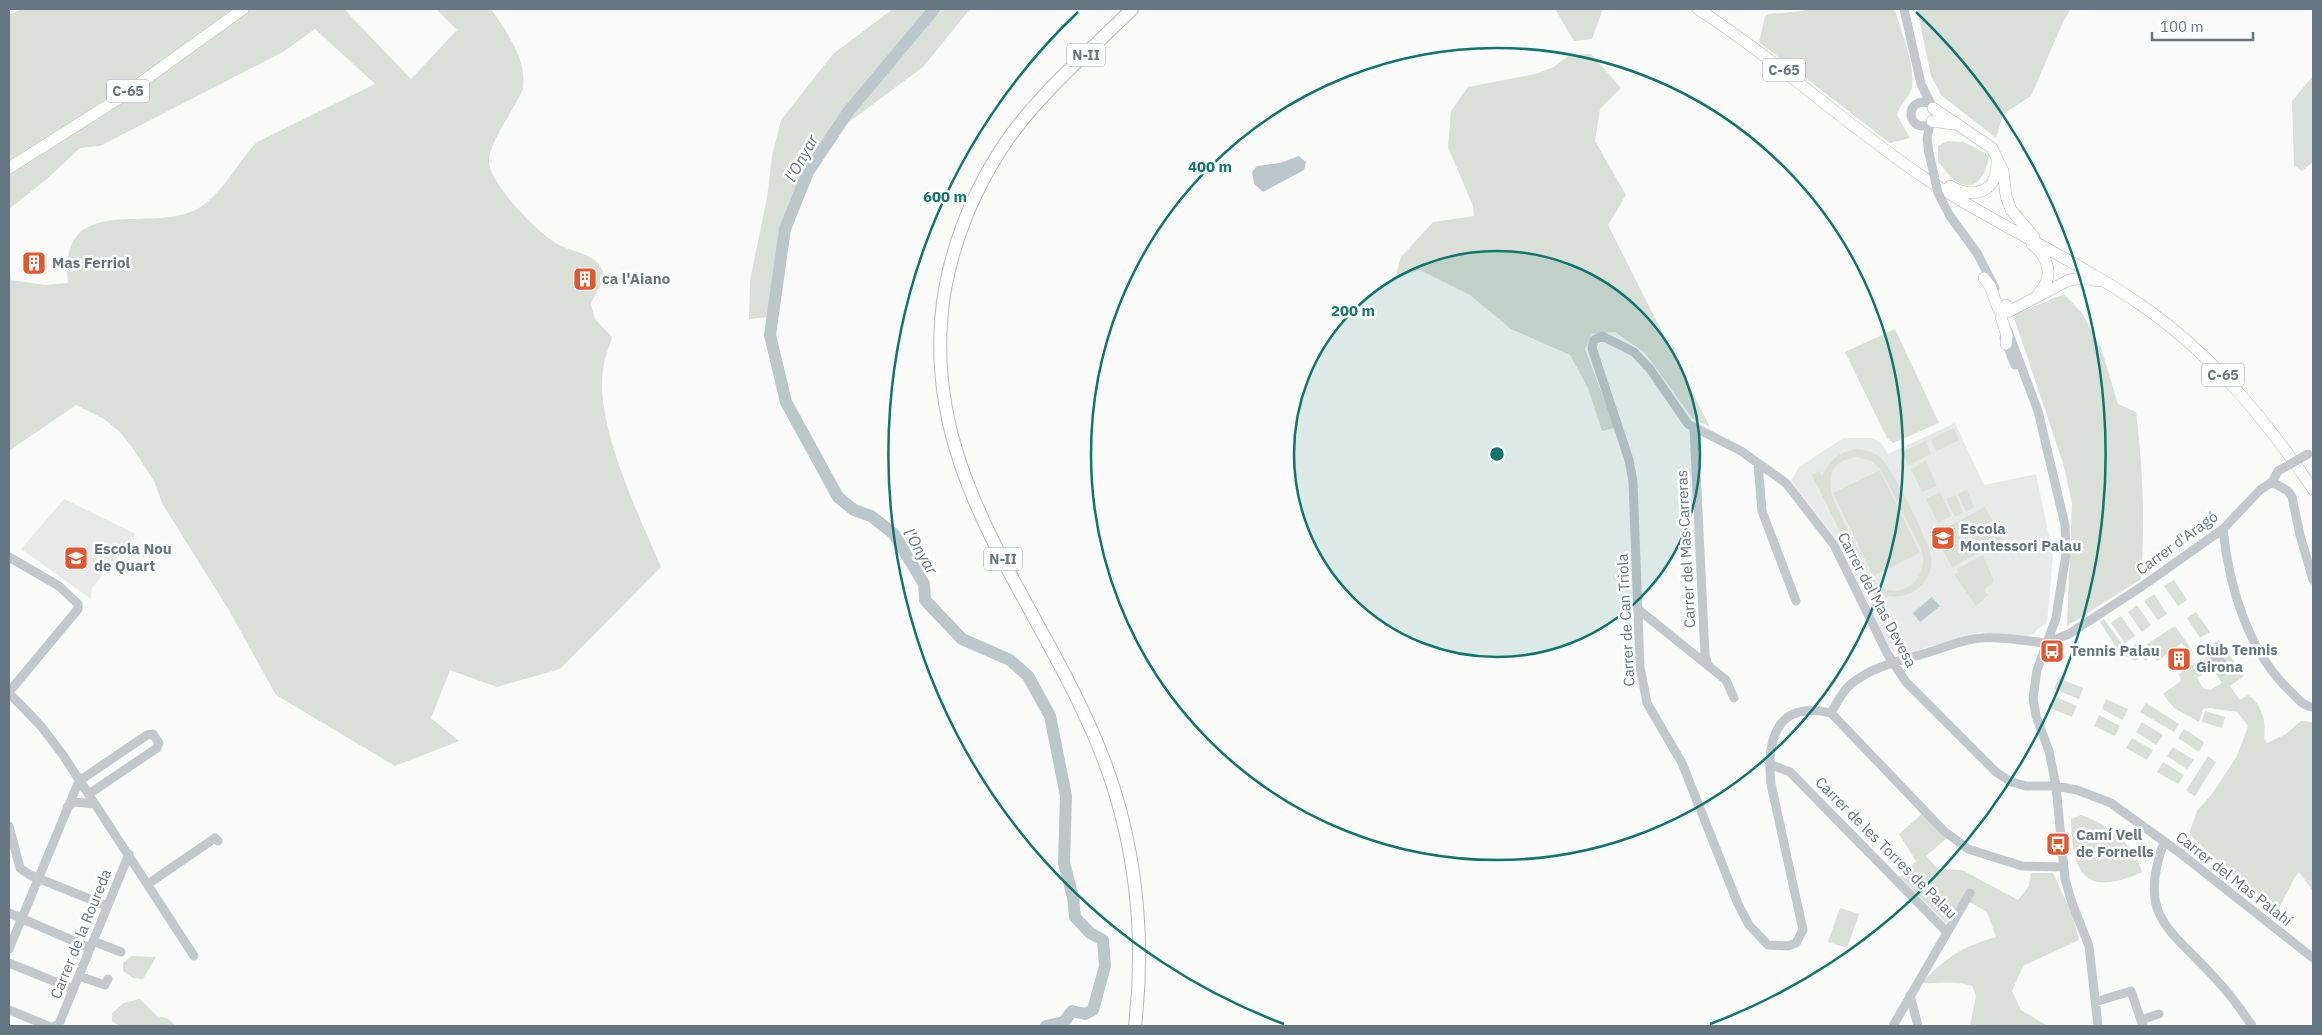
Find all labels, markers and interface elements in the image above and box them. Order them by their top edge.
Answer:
scale bar [2152,10,2253,42]
text: 100 m [2160,17,2204,36]
road number: N-II [1067,44,1105,66]
road number: C-65 [1763,58,1805,82]
road number: C-65 [107,80,149,102]
water label: l'Onyar [780,130,823,185]
text: 400 m [1188,157,1232,176]
text: 600 m [923,187,967,206]
building icon: Mas Ferriol [21,250,47,276]
place label: Mas Ferriol [52,253,131,272]
building icon: ca l'Aiano [572,266,598,292]
place label: ca l'Aiano [602,269,670,288]
text: 200 m [1331,301,1375,320]
road number: C-65 [2202,364,2244,386]
centre of rings [1488,445,1506,463]
street label: Carrer del Mas Carreras [1672,469,1699,629]
street label: Carrer d'Aragó [2132,507,2221,579]
place label: Escola Montessori Palau [1960,519,2081,555]
water label: l'Onyar [899,524,943,579]
school or university icon: Escola Montessori Palau [1930,525,1956,551]
street label: Carrer del Mas Devesa [1834,529,1921,671]
place label: Escola Nou de Quart [94,539,172,575]
school or university icon: Escola Nou de Quart [63,545,89,571]
road number: N-II [984,548,1022,570]
street label: Carrer de Can Triola [1613,553,1638,687]
bus stop icon: Tennis Palau [2039,638,2065,664]
place label: Club Tennis Girona [2196,640,2278,676]
place label: Tennis Palau [2070,641,2160,660]
building icon: Club Tennis Girona [2166,646,2192,672]
street label: Carrer de les Torres de Palau [1811,773,1961,923]
place label: Camí Vell de Fornells [2076,825,2154,861]
street label: Carrer del Mas Palahí [2172,827,2296,930]
bus stop icon: Camí Vell de Fornells [2045,831,2071,857]
street label: Carrer de la Roureda [46,866,115,1001]

